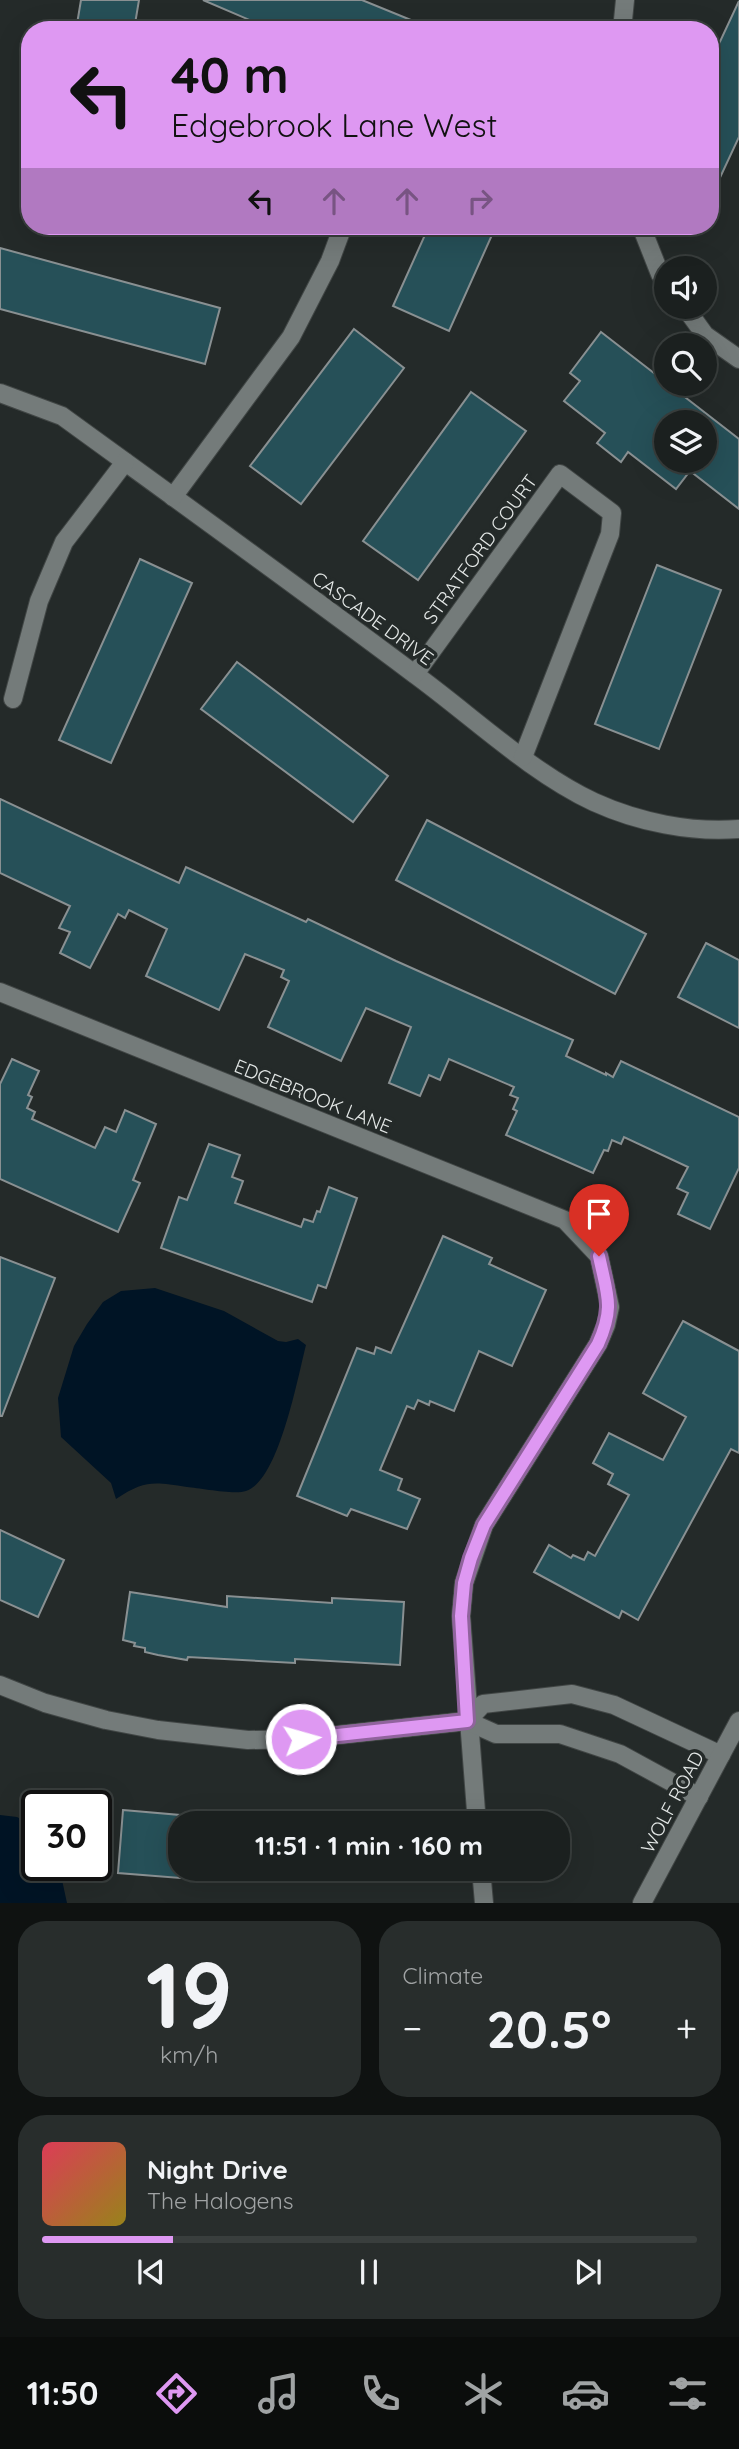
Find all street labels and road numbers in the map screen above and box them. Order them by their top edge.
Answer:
street label: STRATFORD COURT [418,470,542,628]
street label: CASCADE DRIVE [308,566,438,670]
street label: EDGEBROOK LANE [231,1053,395,1139]
street label: WOLF ROAD [635,1747,709,1857]

